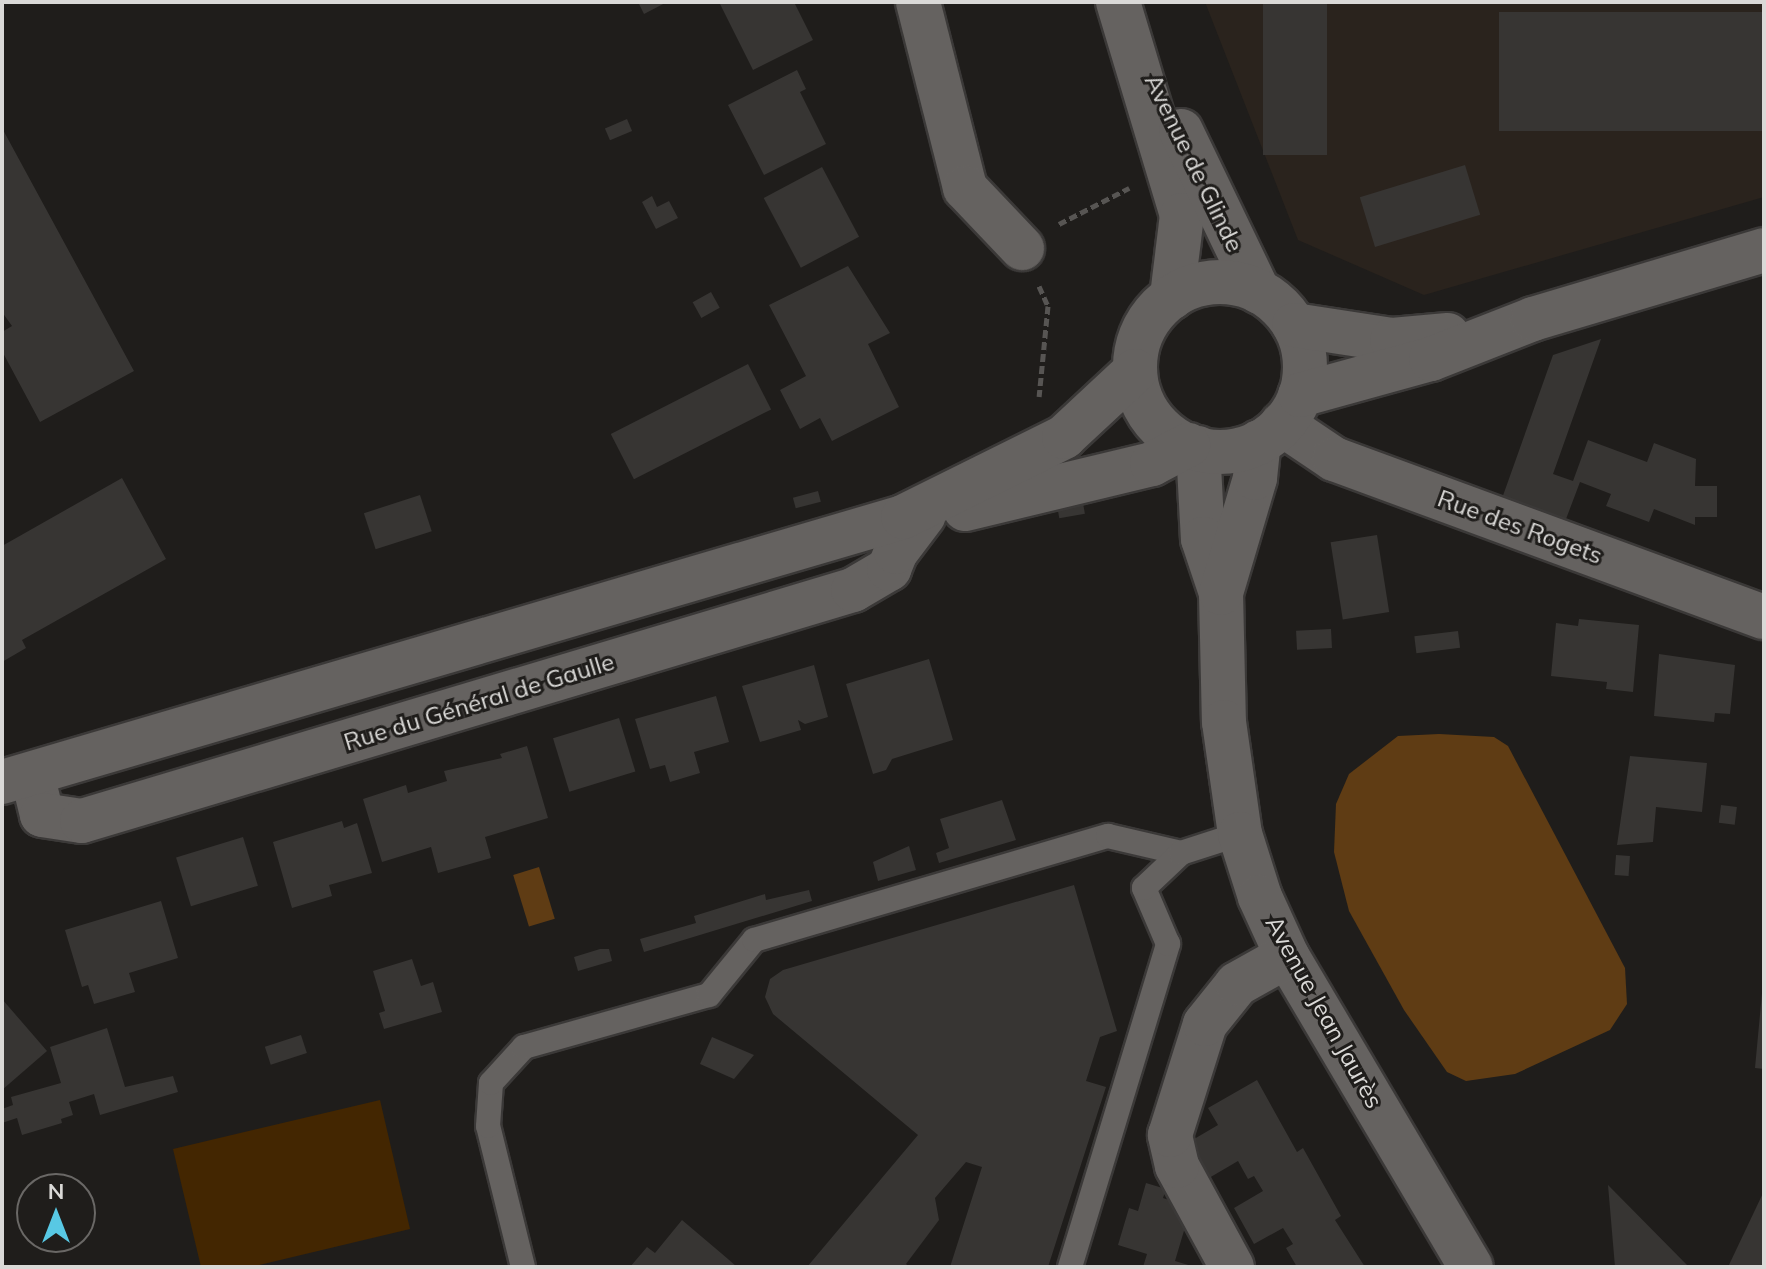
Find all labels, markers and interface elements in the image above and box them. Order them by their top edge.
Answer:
street label: Avenue de Glinde [1139,69,1249,257]
street label: Rue des Rogets [1434,484,1606,570]
street label: Rue du Général de Gaulle [340,647,618,757]
street label: Avenue Jean Jaurès [1259,911,1389,1113]
north arrow [16,1173,96,1253]
text: N [48,1177,64,1205]

